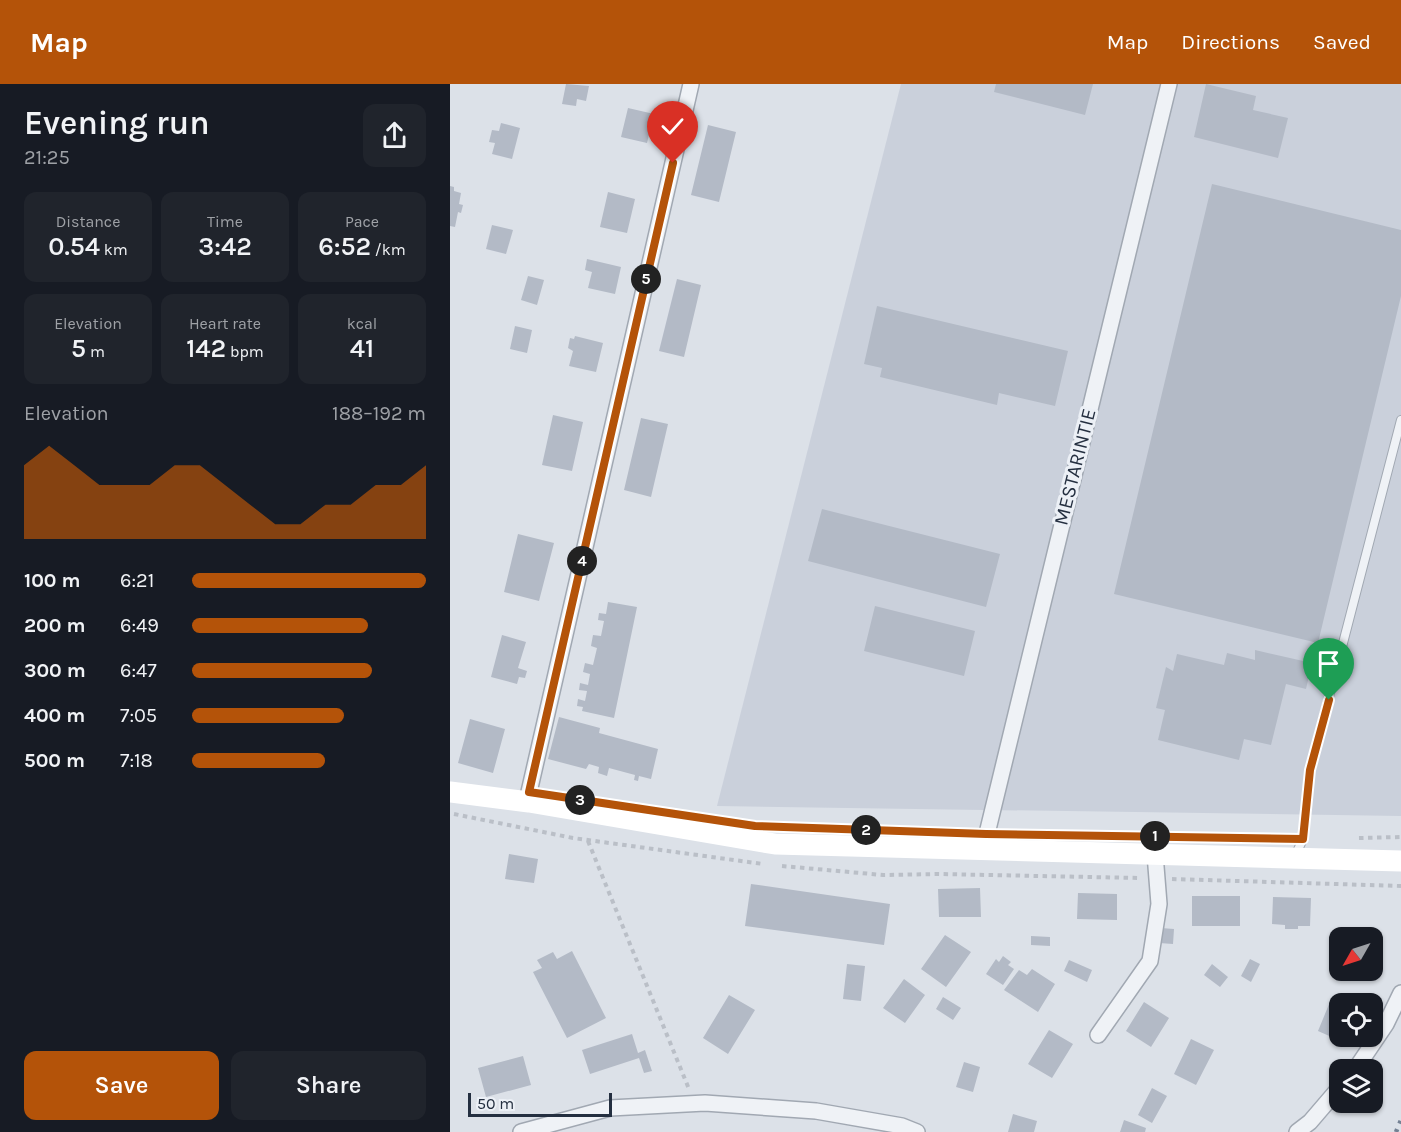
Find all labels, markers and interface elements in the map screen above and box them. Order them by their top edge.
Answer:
text: Map [30,26,88,59]
text: Map [1107,30,1148,54]
text: Directions [1181,30,1280,54]
text: Saved [1313,30,1371,54]
pin [647,101,698,163]
text: Evening run [24,104,210,142]
button: share [363,104,426,167]
icon: check [656,110,689,143]
text: 21:25 [24,146,70,169]
text: Distance [56,212,120,231]
text: Time [207,212,243,231]
text: Pace [345,212,379,231]
text: 0.54 [48,231,100,262]
text: 3:42 [198,231,252,262]
text: 6:52 [318,231,371,262]
text: km [100,240,128,259]
text: /km [371,240,406,259]
pin: 5 [631,264,661,294]
text: 5 [641,269,651,288]
text: Elevation [54,314,122,333]
text: Heart rate [189,314,261,333]
text: kcal [347,314,377,333]
text: 5 [71,333,86,364]
text: 142 [186,333,226,364]
text: 41 [350,333,374,364]
text: m [86,342,105,361]
text: bpm [226,342,264,361]
text: Elevation [24,402,109,425]
text: 188–192 m [332,402,426,425]
street label: MESTARINTIE [1049,406,1101,528]
pin: 4 [567,546,597,576]
text: 4 [577,551,587,570]
text: 100 m [24,569,80,592]
text: 6:21 [120,569,154,592]
text: 200 m [24,614,85,637]
text: 6:49 [120,614,159,637]
pin [1303,638,1354,700]
icon: arrive [1312,647,1345,680]
text: 300 m [24,659,86,682]
text: 6:47 [120,659,157,682]
text: 400 m [24,704,85,727]
text: 7:05 [120,704,157,727]
text: 500 m [24,749,85,772]
text: 7:18 [120,749,153,772]
pin: 3 [565,785,595,815]
text: 3 [575,790,585,809]
pin: 2 [851,815,881,845]
text: 2 [861,820,871,839]
pin: 1 [1140,821,1170,851]
text: 1 [1152,826,1158,845]
north arrow [1329,927,1383,981]
map controls [1329,927,1383,1113]
button: locate [1329,993,1383,1047]
button: Save [24,1051,219,1120]
button: Share [231,1051,426,1120]
button: layers [1329,1059,1383,1113]
scale bar [468,1090,612,1118]
text: 50 m [477,1094,514,1113]

